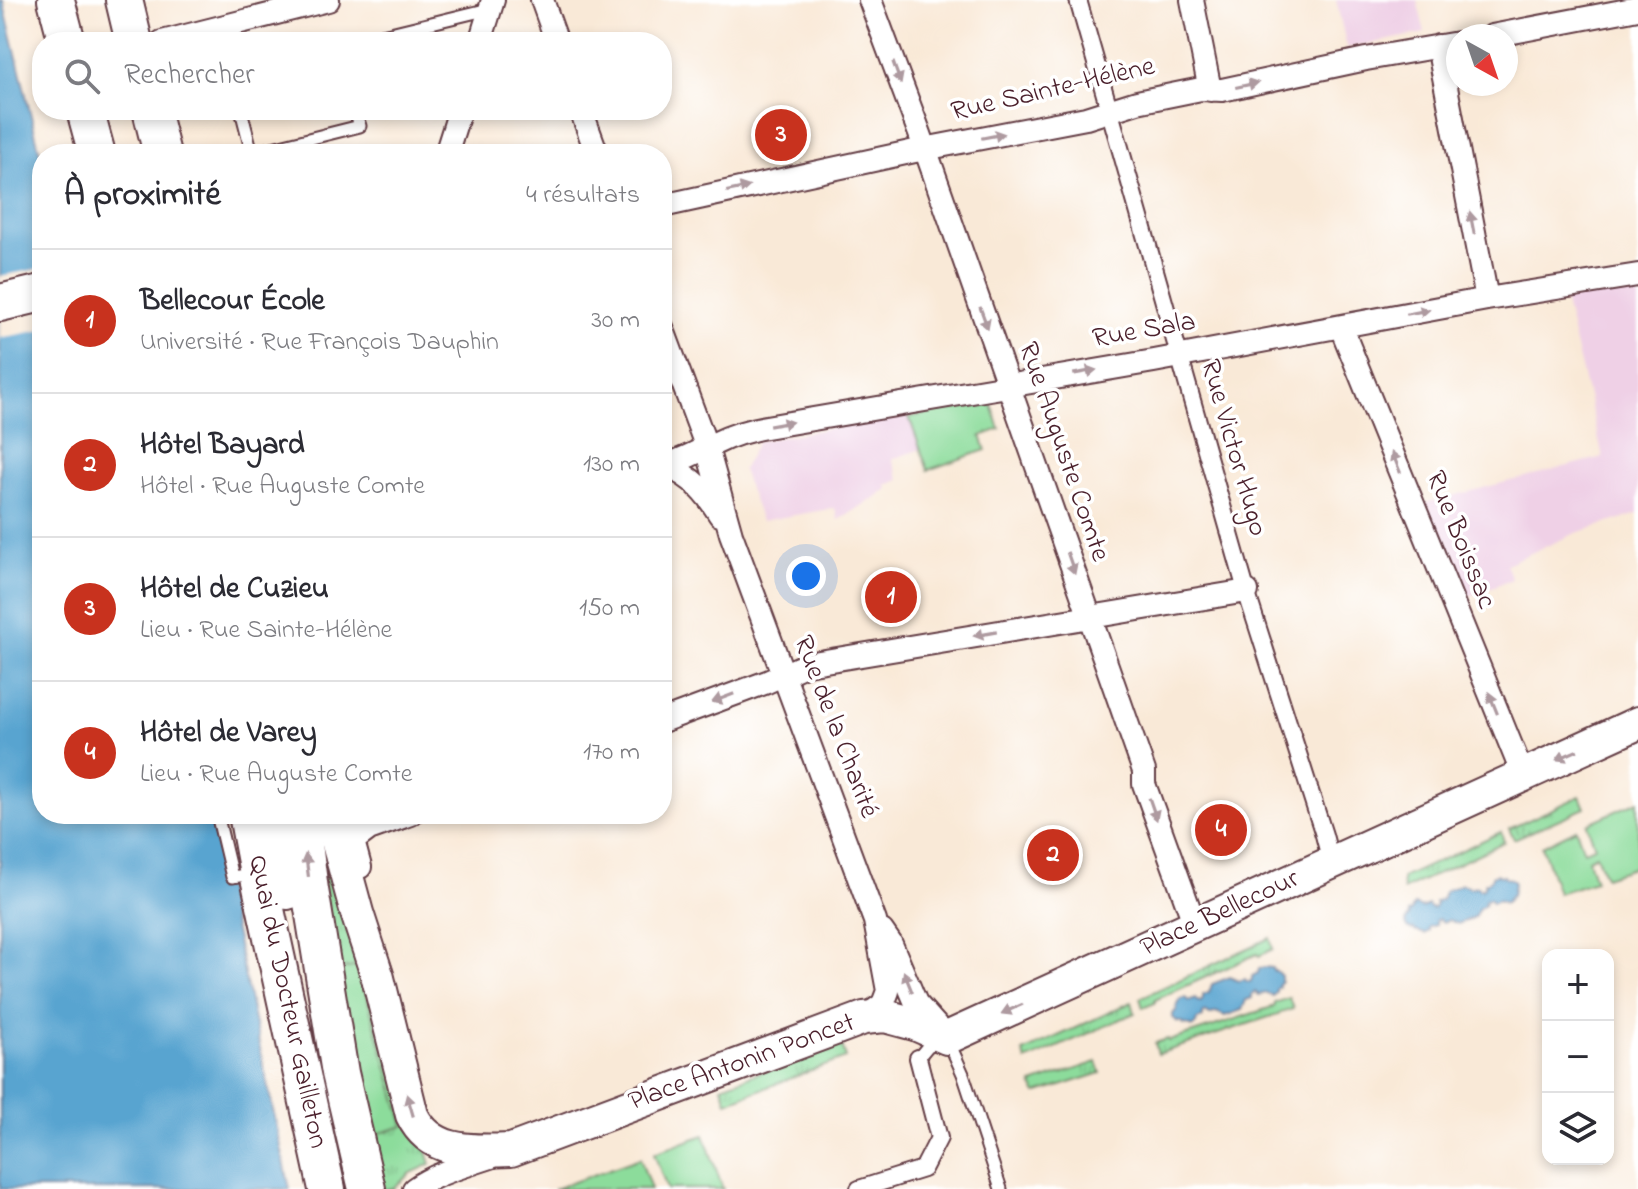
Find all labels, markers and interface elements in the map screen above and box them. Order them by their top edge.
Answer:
north arrow [1446,24,1518,96]
search box [32,32,672,120]
street label: Rue Sainte-Hélène [947,47,1159,133]
icon: search [60,54,104,98]
text: Rechercher [124,54,255,98]
one-way arrow [891,61,904,85]
one-way arrow [1234,78,1259,91]
pin: 3 [755,105,807,165]
one-way arrow [980,129,1005,142]
text: À proximité [64,171,221,221]
text: 4 résultats [526,177,640,215]
one-way arrow [726,182,751,195]
one-way arrow [1465,210,1477,235]
text: Bellecour École [140,280,325,324]
text: 1 [86,302,94,340]
text: 30 m [591,302,640,340]
street label: Rue Sala [1089,302,1199,360]
one-way arrow [979,306,991,330]
one-way arrow [1406,306,1431,318]
text: Université · Rue François Dauphin [140,324,499,362]
street label: Rue Auguste Comte [1006,337,1120,568]
street label: Rue Victor Hugo [1188,355,1278,541]
one-way arrow [1073,366,1098,378]
one-way arrow [769,418,794,430]
text: Hôtel Bayard [140,424,305,468]
text: 2 [84,446,96,484]
text: 130 m [583,446,640,484]
one-way arrow [1389,450,1402,474]
street label: Rue Boissac [1414,465,1506,616]
text: Hôtel · Rue Auguste Comte [140,468,425,506]
one-way arrow [1065,552,1077,576]
your location [786,556,826,596]
pin: 1 [865,567,917,627]
text: Hôtel de Cuzieu [140,568,329,612]
text: 3 [85,590,95,628]
text: 150 m [579,590,640,628]
text: Lieu · Rue Sainte-Hélène [140,612,392,650]
one-way arrow [972,628,997,641]
street label: Rue de la Charité [781,630,889,825]
one-way arrow [1486,691,1499,715]
one-way arrow [711,692,735,705]
text: Hôtel de Varey [140,712,317,756]
text: 4 [85,734,95,772]
text: 170 m [583,734,640,772]
one-way arrow [1555,748,1579,762]
text: Lieu · Rue Auguste Comte [140,756,412,794]
one-way arrow [1148,798,1160,822]
pin: 4 [1195,800,1247,860]
pin: 2 [1027,825,1079,885]
street label: Quai du Docteur Gailleton [236,852,338,1152]
one-way arrow [300,852,313,877]
street label: Place Bellecour [1134,859,1307,969]
map controls [1542,949,1614,1165]
button: + [1542,949,1614,1021]
one-way arrow [901,970,914,994]
one-way arrow [1000,1002,1023,1016]
street label: Place Antonin Poncet [623,1003,861,1123]
button: − [1542,1021,1614,1093]
one-way arrow [403,1092,416,1116]
button: layers [1542,1093,1614,1165]

